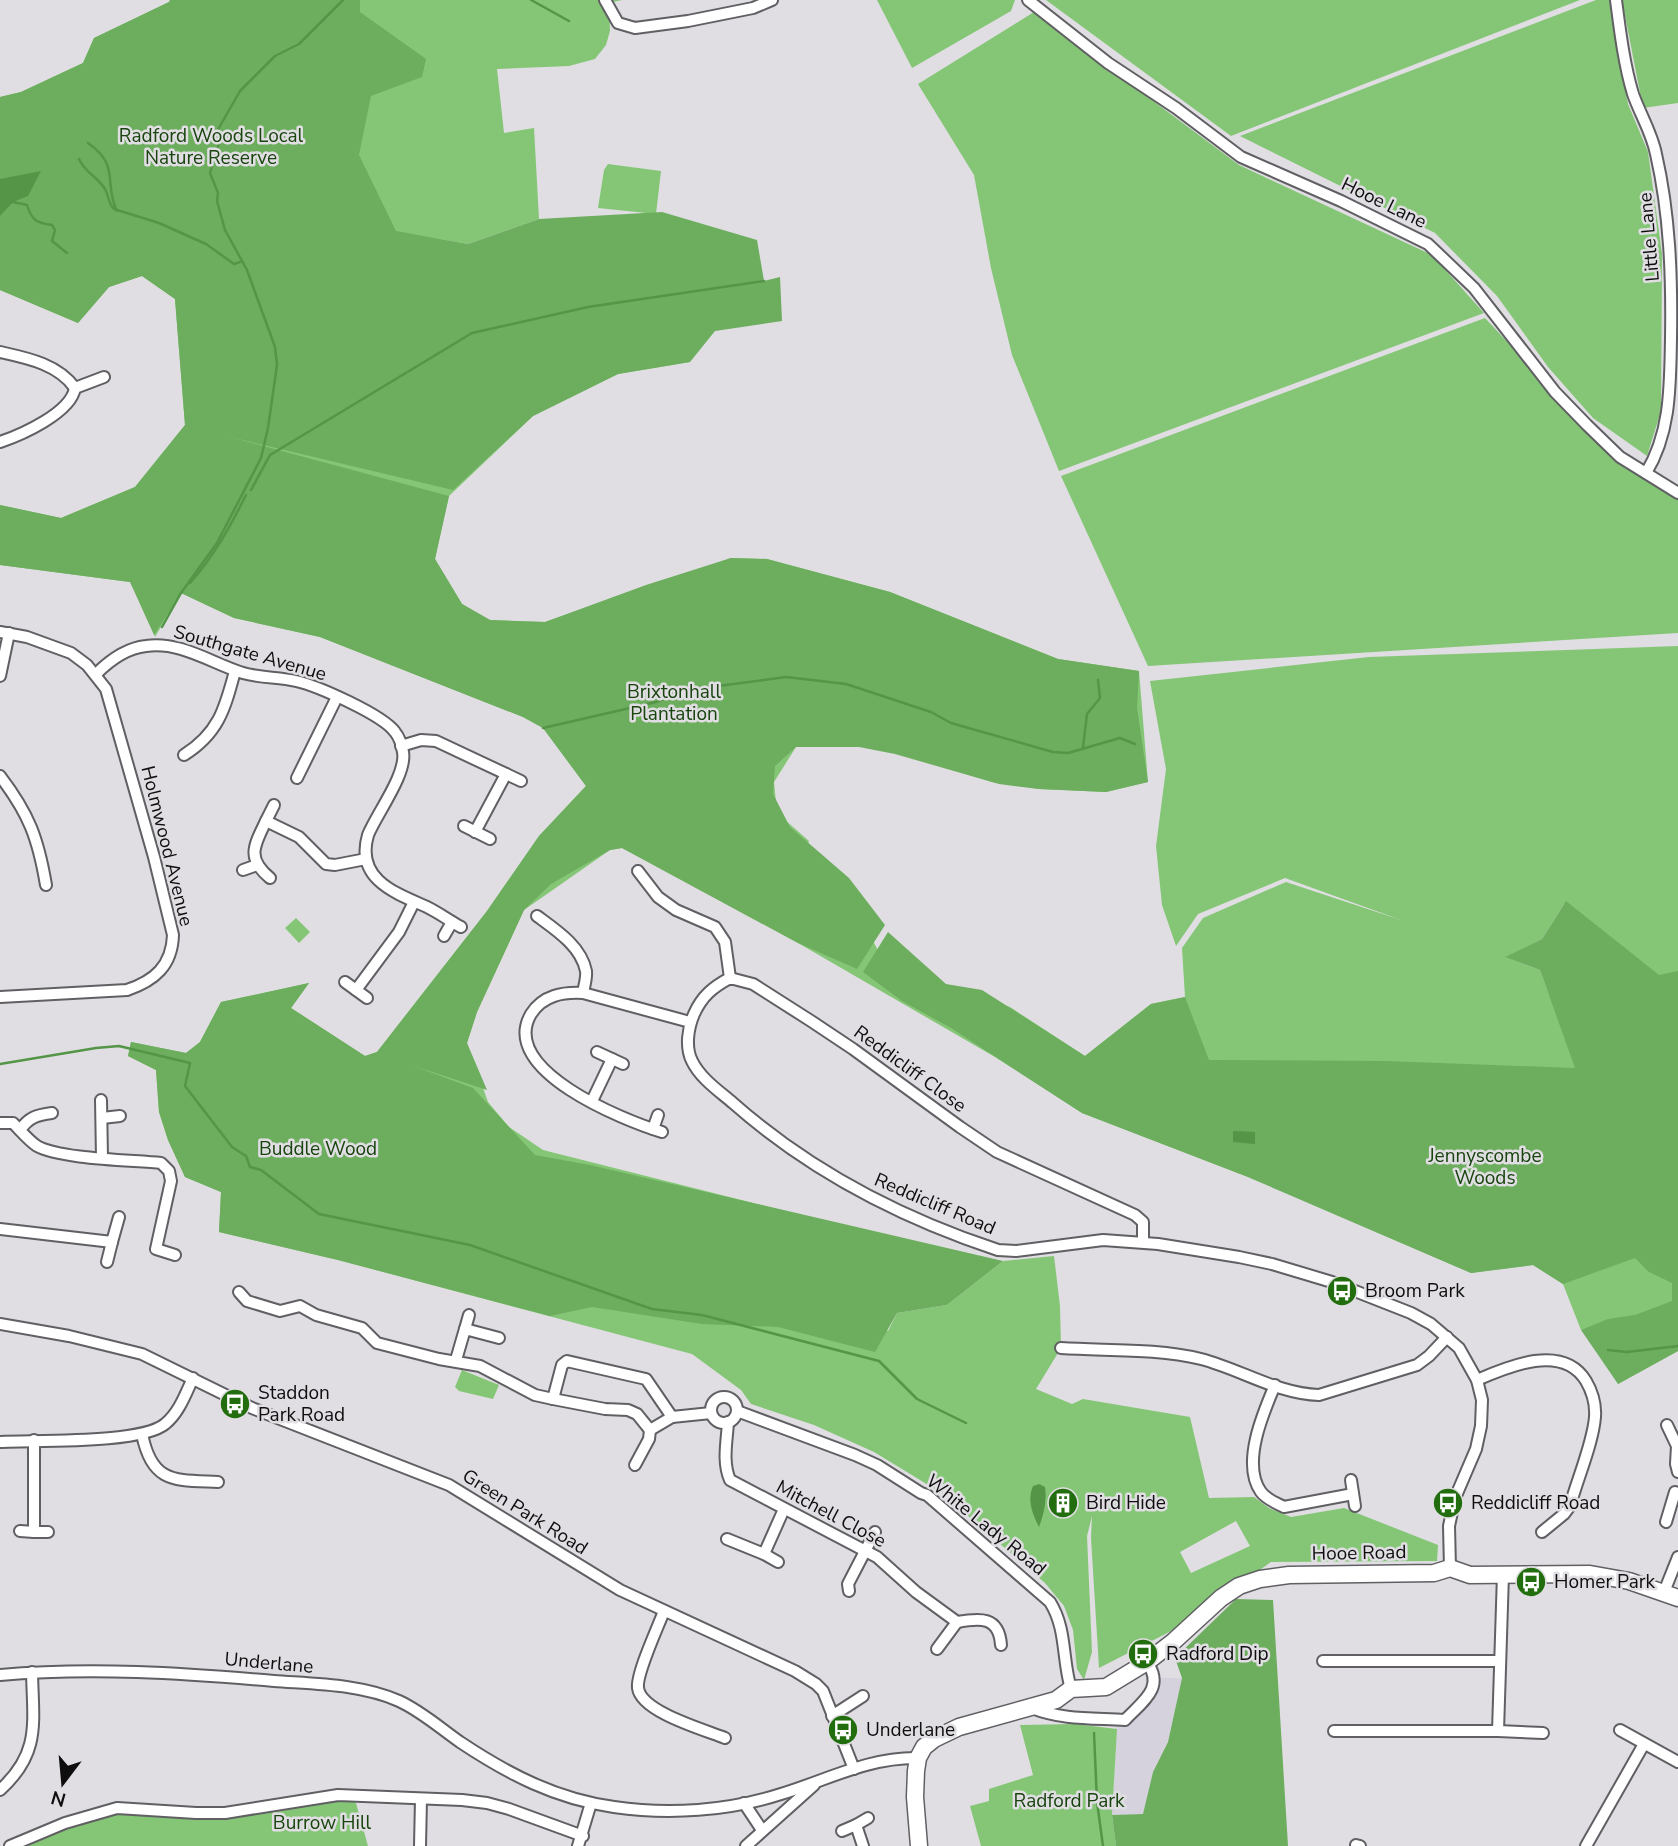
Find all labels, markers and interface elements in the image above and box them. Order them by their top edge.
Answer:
park label: Radford Woods Local Nature Reserve [119,123,304,171]
street label: Hooe Lane [1337,171,1431,235]
street label: Little Lane [1632,191,1666,283]
street label: Southgate Avenue [171,619,329,687]
park label: Brixtonhall Plantation [627,679,721,727]
street label: Holmwood Avenue [134,763,200,929]
street label: Reddicliff Close [848,1019,972,1119]
park label: Buddle Wood [259,1136,377,1162]
park label: Jennyscombe Woods [1427,1143,1542,1191]
street label: Reddicliff Road [870,1167,1000,1241]
bus stop icon: Broom Park [1325,1274,1359,1308]
place label: Broom Park [1365,1278,1465,1304]
place label: Staddon Park Road [258,1380,345,1428]
bus stop icon: Staddon Park Road [218,1387,252,1421]
street label: Green Park Road [457,1463,593,1561]
street label: White Lady Road [920,1468,1052,1582]
street label: Mitchell Close [771,1474,891,1554]
building icon: Bird Hide [1046,1486,1080,1520]
bus stop icon: Reddicliff Road [1431,1486,1465,1520]
place label: Bird Hide [1086,1490,1166,1516]
place label: Reddicliff Road [1471,1490,1600,1516]
street label: Hooe Road [1311,1539,1407,1567]
bus stop icon: Homer Park [1514,1565,1548,1599]
place label: Homer Park [1554,1569,1656,1595]
bus stop icon: Radford Dip [1126,1637,1160,1671]
place label: Radford Dip [1166,1641,1269,1667]
street label: Underlane [223,1646,315,1680]
bus stop icon: Underlane [826,1713,860,1747]
place label: Underlane [866,1717,955,1743]
north arrow [28,1748,98,1818]
text: N [48,1784,69,1813]
park label: Radford Park [1013,1788,1125,1814]
park label: Burrow Hill [273,1810,372,1836]

